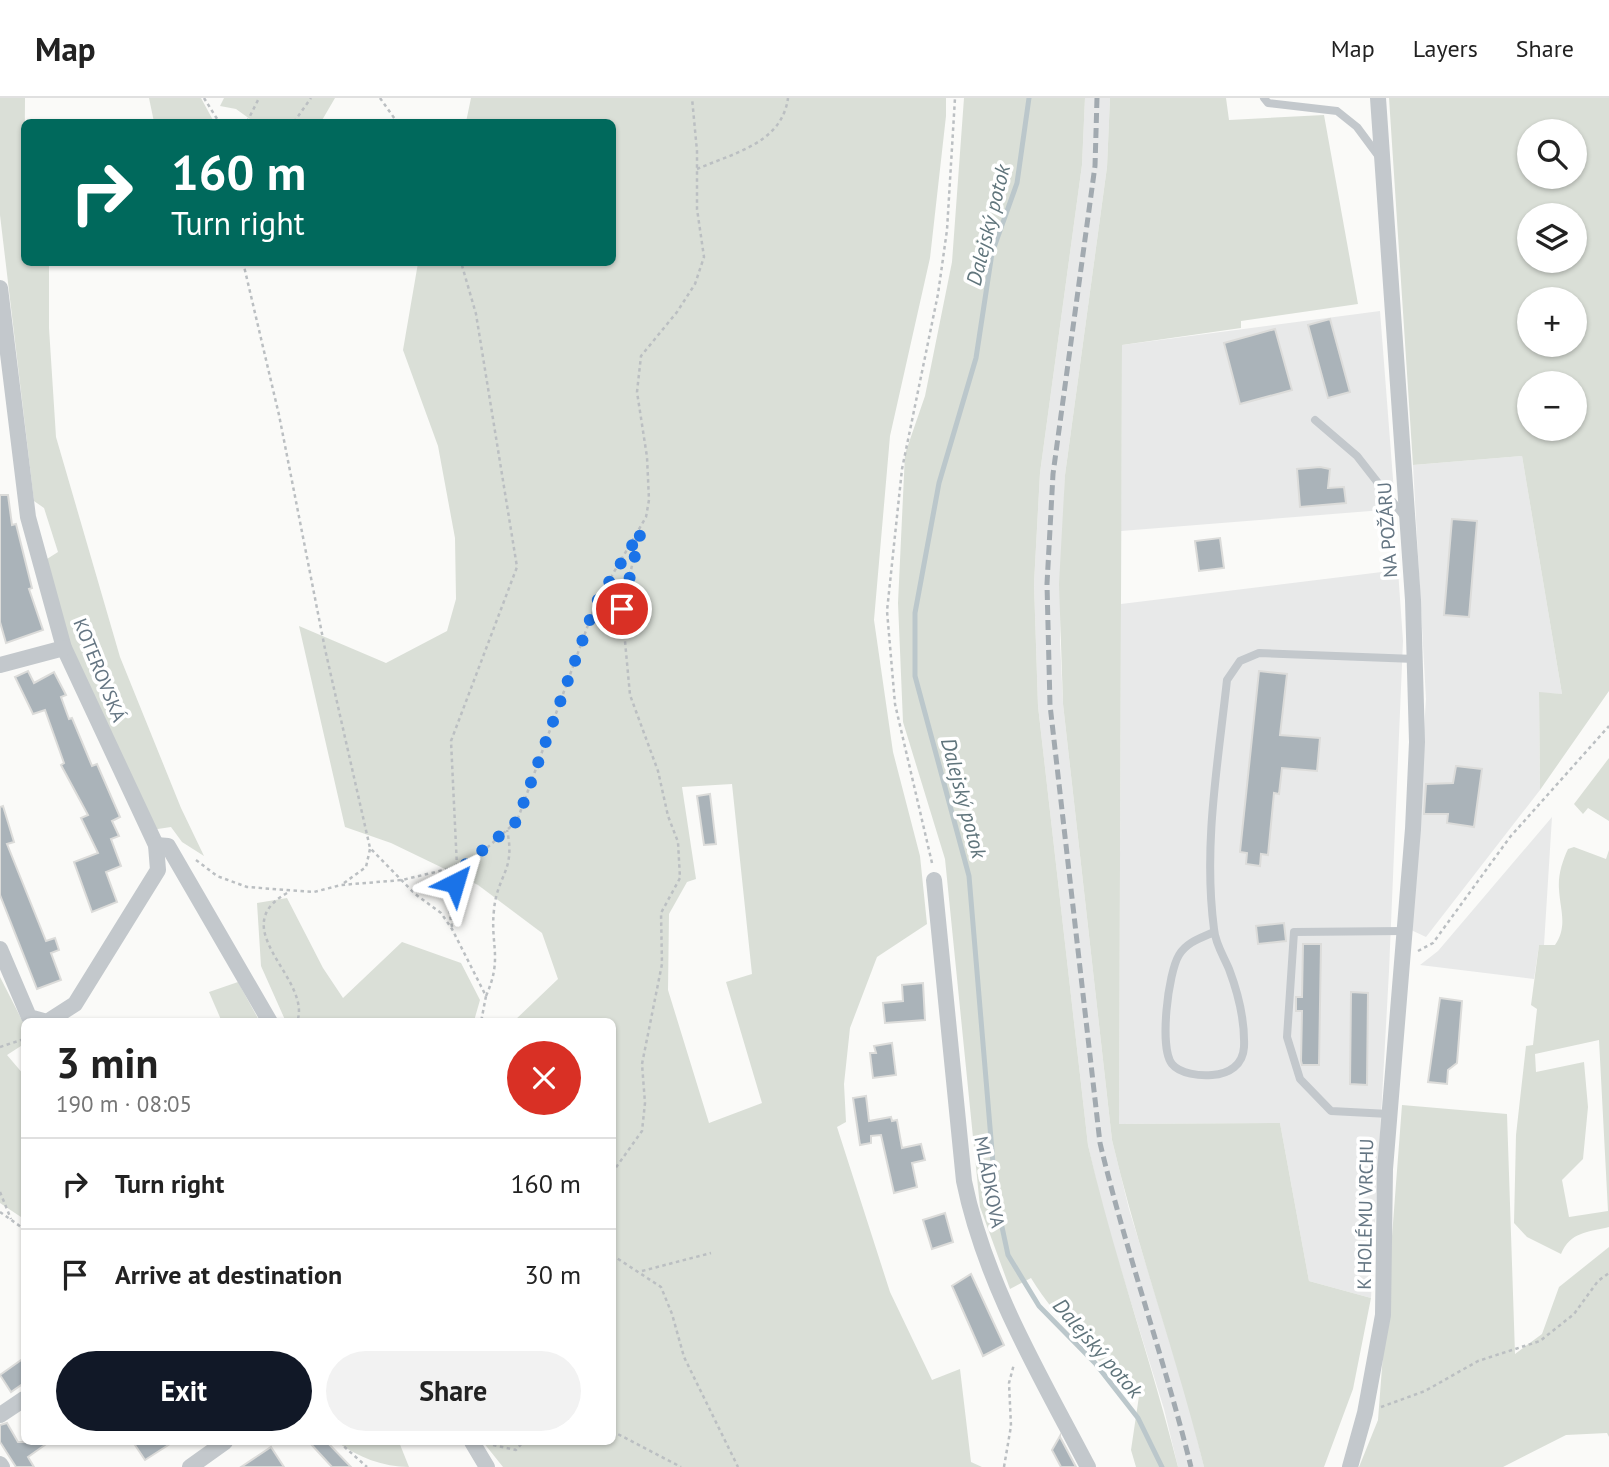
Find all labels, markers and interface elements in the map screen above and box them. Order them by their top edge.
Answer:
text: Map [35,27,96,70]
text: Map [1331,33,1375,64]
text: Layers [1413,33,1478,64]
text: Share [1516,33,1574,64]
map controls [1517,119,1587,441]
button: search [1517,119,1587,189]
text: 160 m [171,140,306,204]
icon: right [56,147,147,238]
water label: Dalejský potok [960,160,1016,288]
text: Turn right [171,202,305,244]
button: layers [1517,203,1587,273]
button: + [1517,287,1587,357]
button: − [1517,371,1587,441]
street label: NA POŽÁRU [1372,481,1402,579]
pin [592,579,652,639]
icon: arrive [603,590,641,628]
street label: KOTEROVSKÁ [68,615,132,725]
water label: Dalejský potok [935,735,993,863]
position arrow [418,846,492,920]
text: 3 min [56,1035,158,1090]
button: close [507,1041,581,1115]
text: 190 m · 08:05 [56,1089,192,1118]
street label: MLÁDKOVA [969,1134,1011,1230]
street label: K HOLÉMU VRCHU [1352,1138,1378,1290]
icon: right [56,1165,94,1203]
text: Turn right [115,1167,224,1200]
text: 160 m [510,1167,581,1200]
icon: arrive [56,1256,94,1294]
text: Arrive at destination [115,1258,342,1291]
text: 30 m [525,1258,581,1291]
water label: Dalejský potok [1047,1293,1150,1405]
button: Exit [56,1351,312,1431]
button: Share [326,1351,581,1431]

